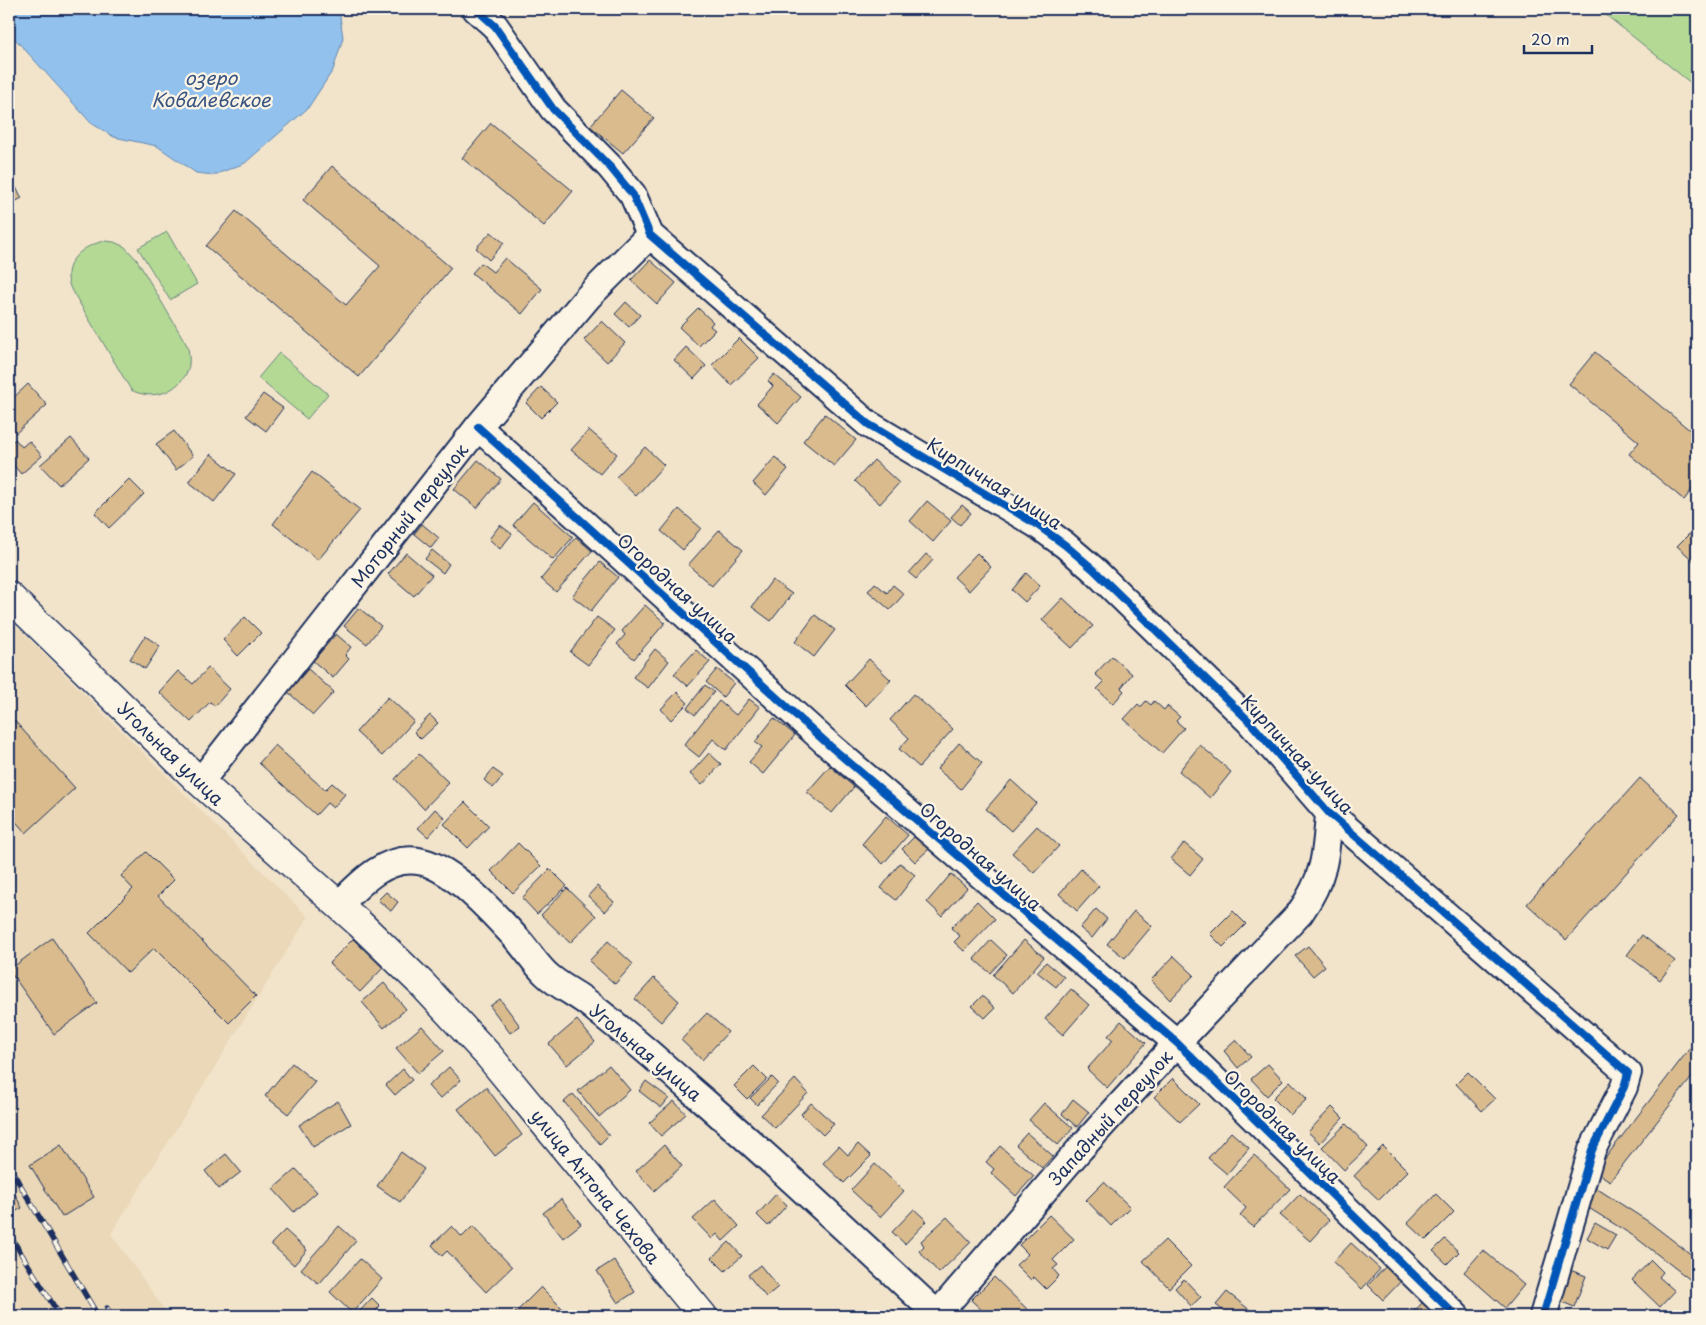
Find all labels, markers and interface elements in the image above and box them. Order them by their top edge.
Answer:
scale bar [1524,22,1591,54]
text: 20 m [1531,27,1570,50]
water label: озеро Ковалевское [151,63,271,113]
street label: Кирпичная улица [922,431,1068,536]
street label: Моторный переулок [344,437,474,593]
street label: Огородная улица [612,526,745,650]
street label: Кирпичная улица [1235,688,1361,820]
street label: Угольная улица [111,695,231,812]
street label: Огородная улица [914,795,1049,917]
street label: Угольная улица [584,997,709,1108]
street label: Западный переулок [1042,1043,1178,1191]
street label: Огородная улица [1218,1063,1348,1190]
street label: улица Антона Чехова [525,1103,668,1270]

